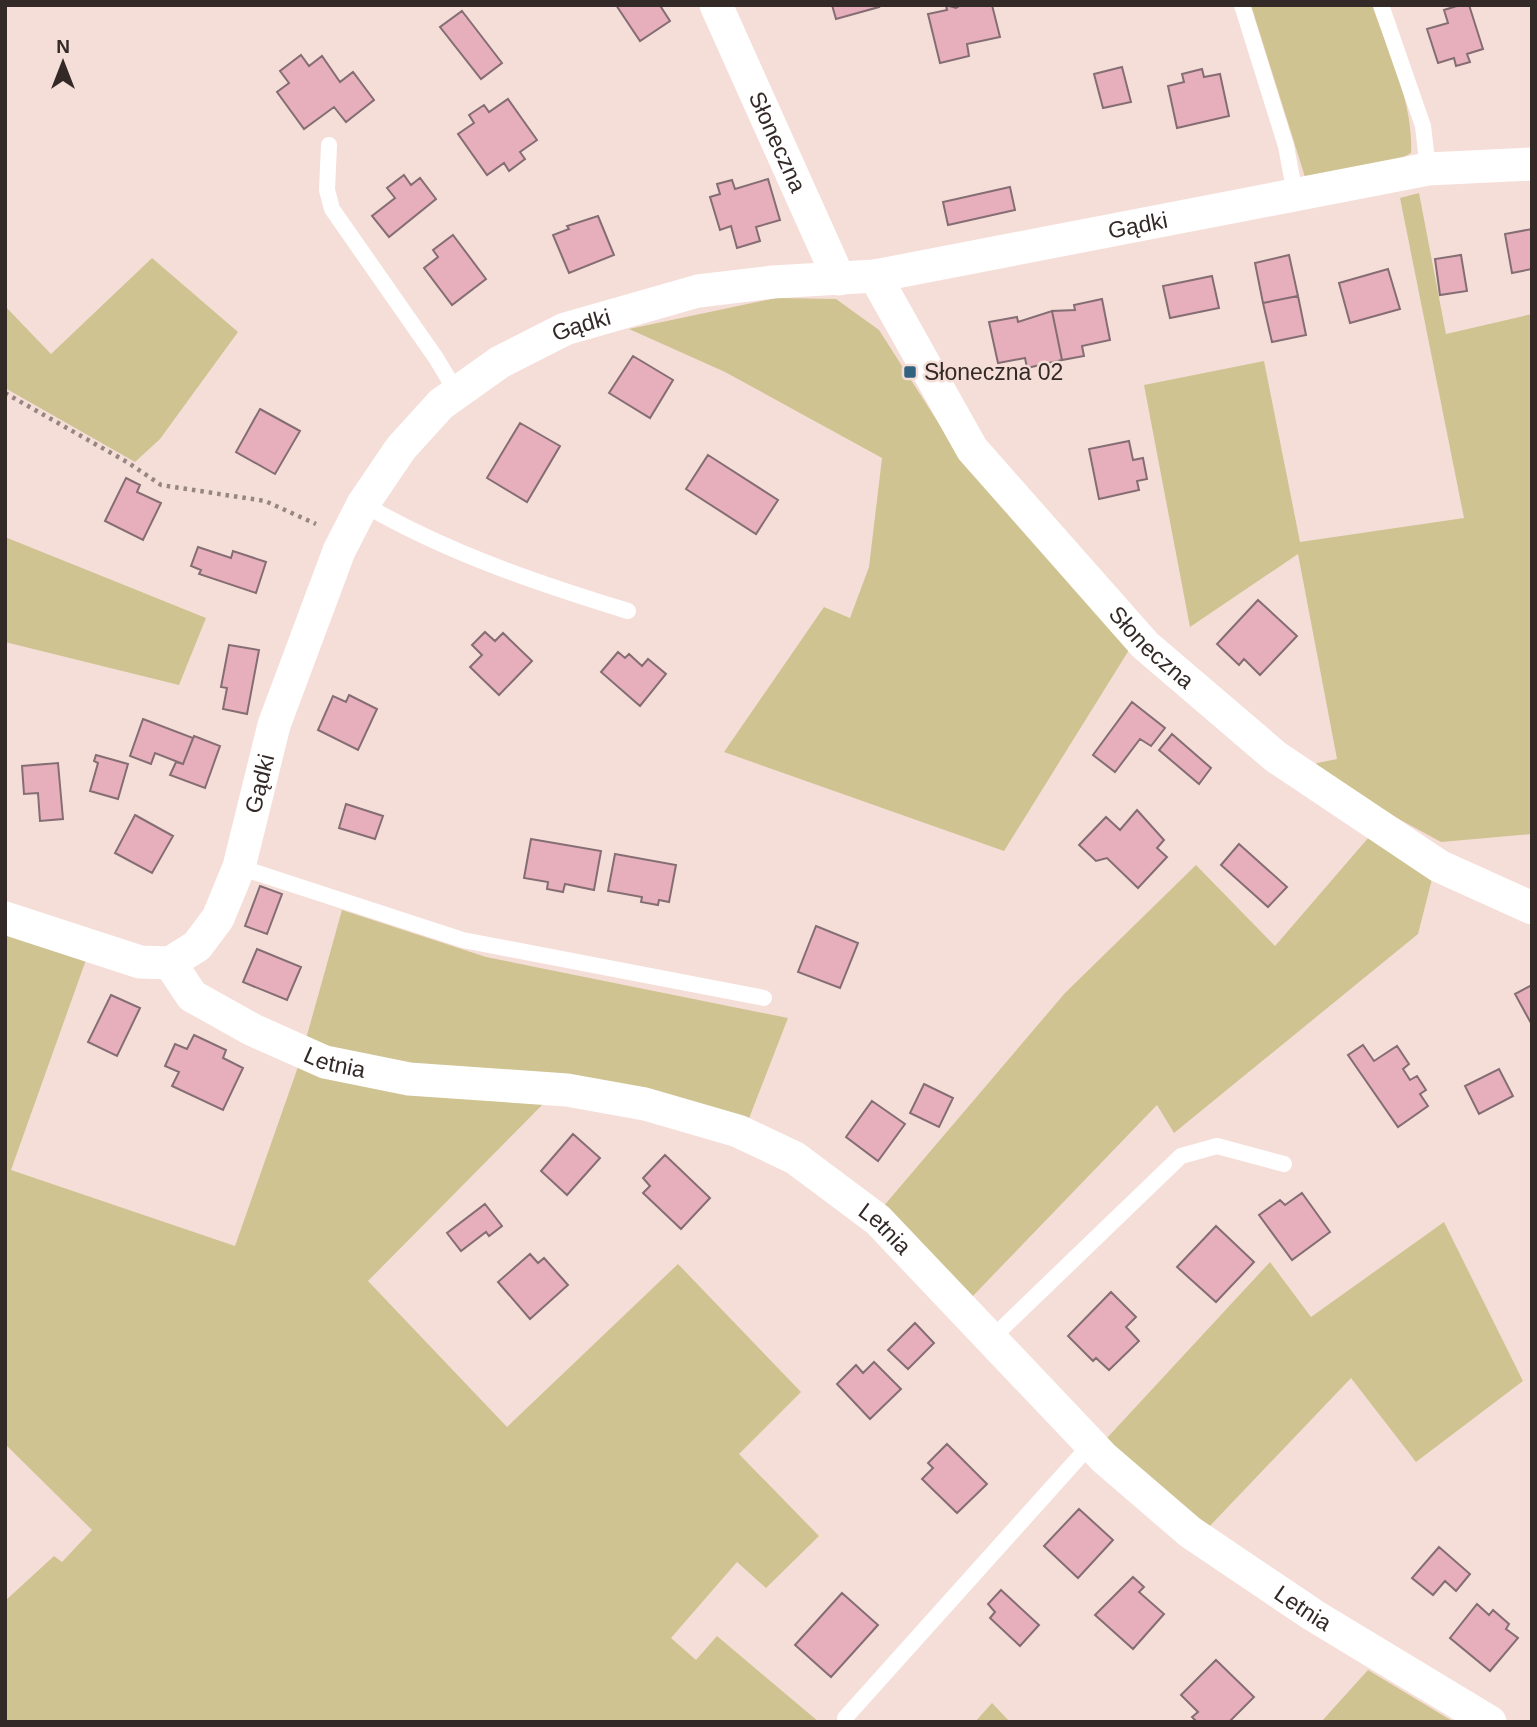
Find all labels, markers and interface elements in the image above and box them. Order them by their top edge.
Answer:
north arrow [28,28,98,98]
text: N [56,36,70,57]
street label: Słoneczna [744,88,811,196]
street label: Gądki [1106,207,1170,244]
street label: Gądki [547,304,614,347]
place label: Słoneczna 02 [924,359,1063,385]
marker: Słoneczna 02 [902,364,918,380]
street label: Słoneczna [1104,601,1199,694]
street label: Gądki [240,751,279,816]
street label: Letnia [300,1041,368,1083]
street label: Letnia [854,1197,917,1260]
street label: Letnia [1270,1580,1336,1636]

